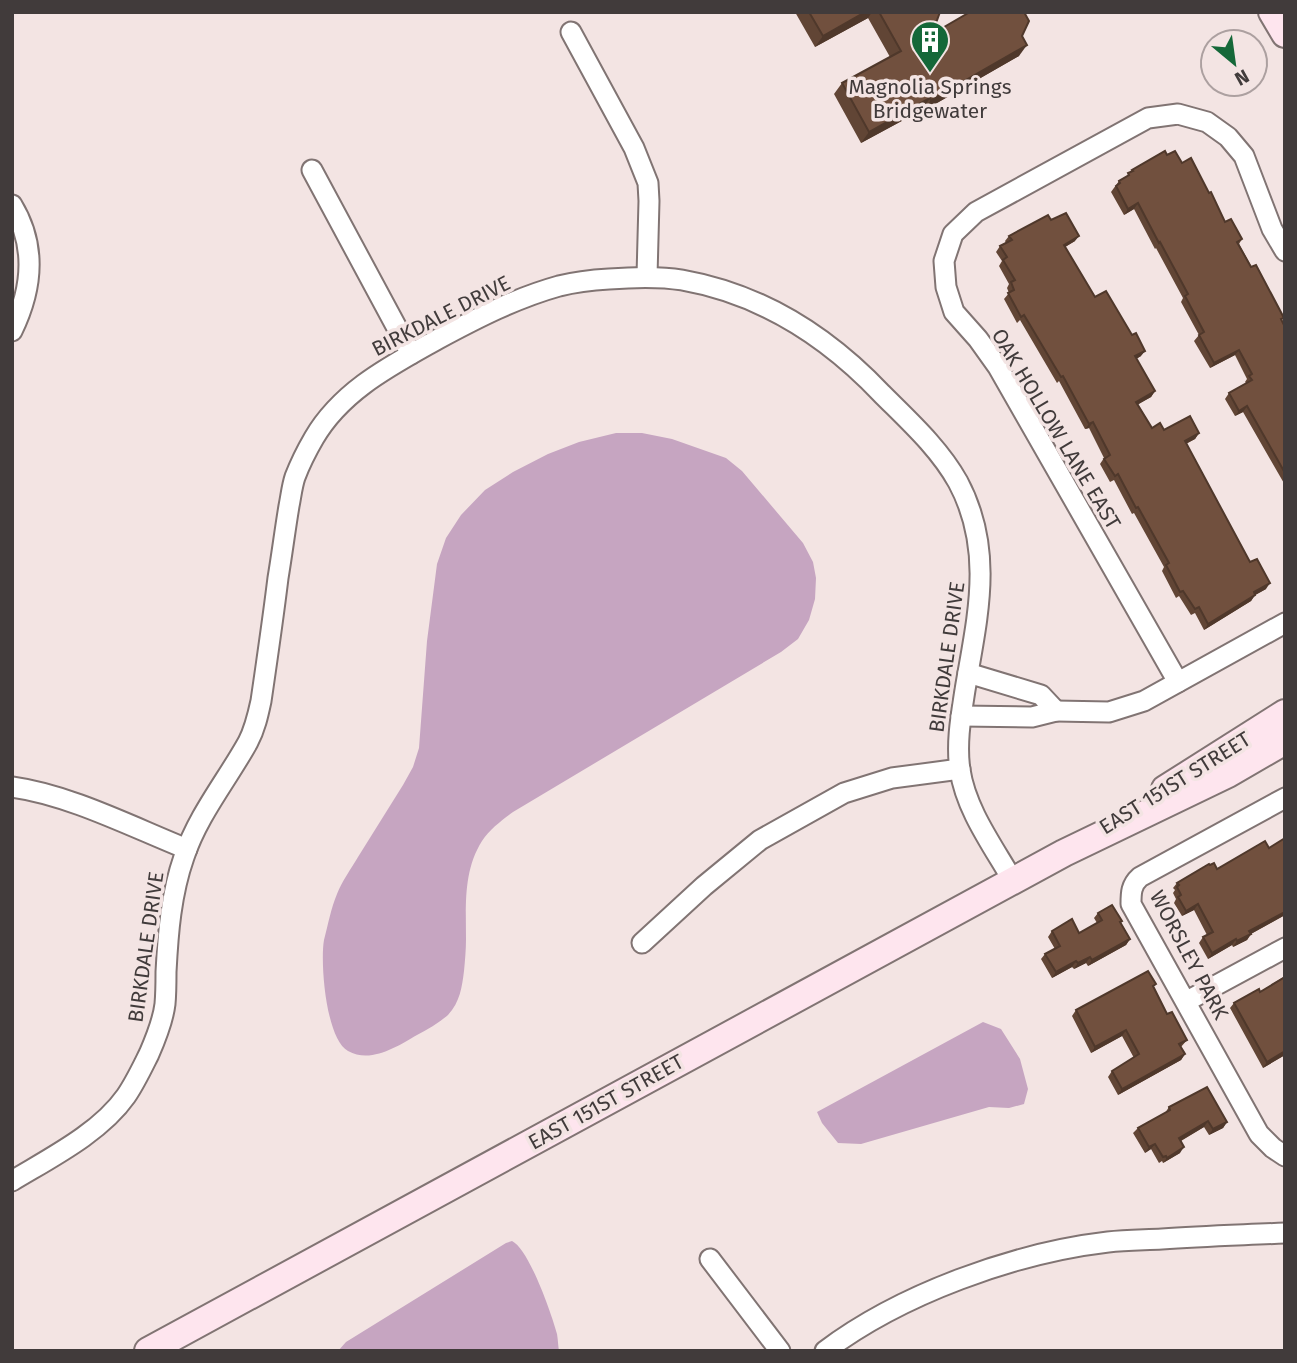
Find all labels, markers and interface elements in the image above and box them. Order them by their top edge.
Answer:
building icon: Magnolia Springs Bridgewater [909,19,951,74]
north arrow [1199,28,1269,98]
text: N [1231,64,1253,91]
place label: Magnolia Springs Bridgewater [849,74,1012,124]
street label: BIRKDALE DRIVE [367,270,515,362]
street label: OAK HOLLOW LANE EAST [986,324,1126,534]
street label: BIRKDALE DRIVE [924,580,970,734]
street label: EAST 151ST STREET [1095,726,1256,840]
street label: BIRKDALE DRIVE [123,870,169,1024]
street label: WORSLEY PARK [1144,886,1234,1025]
street label: EAST 151ST STREET [524,1048,688,1155]

